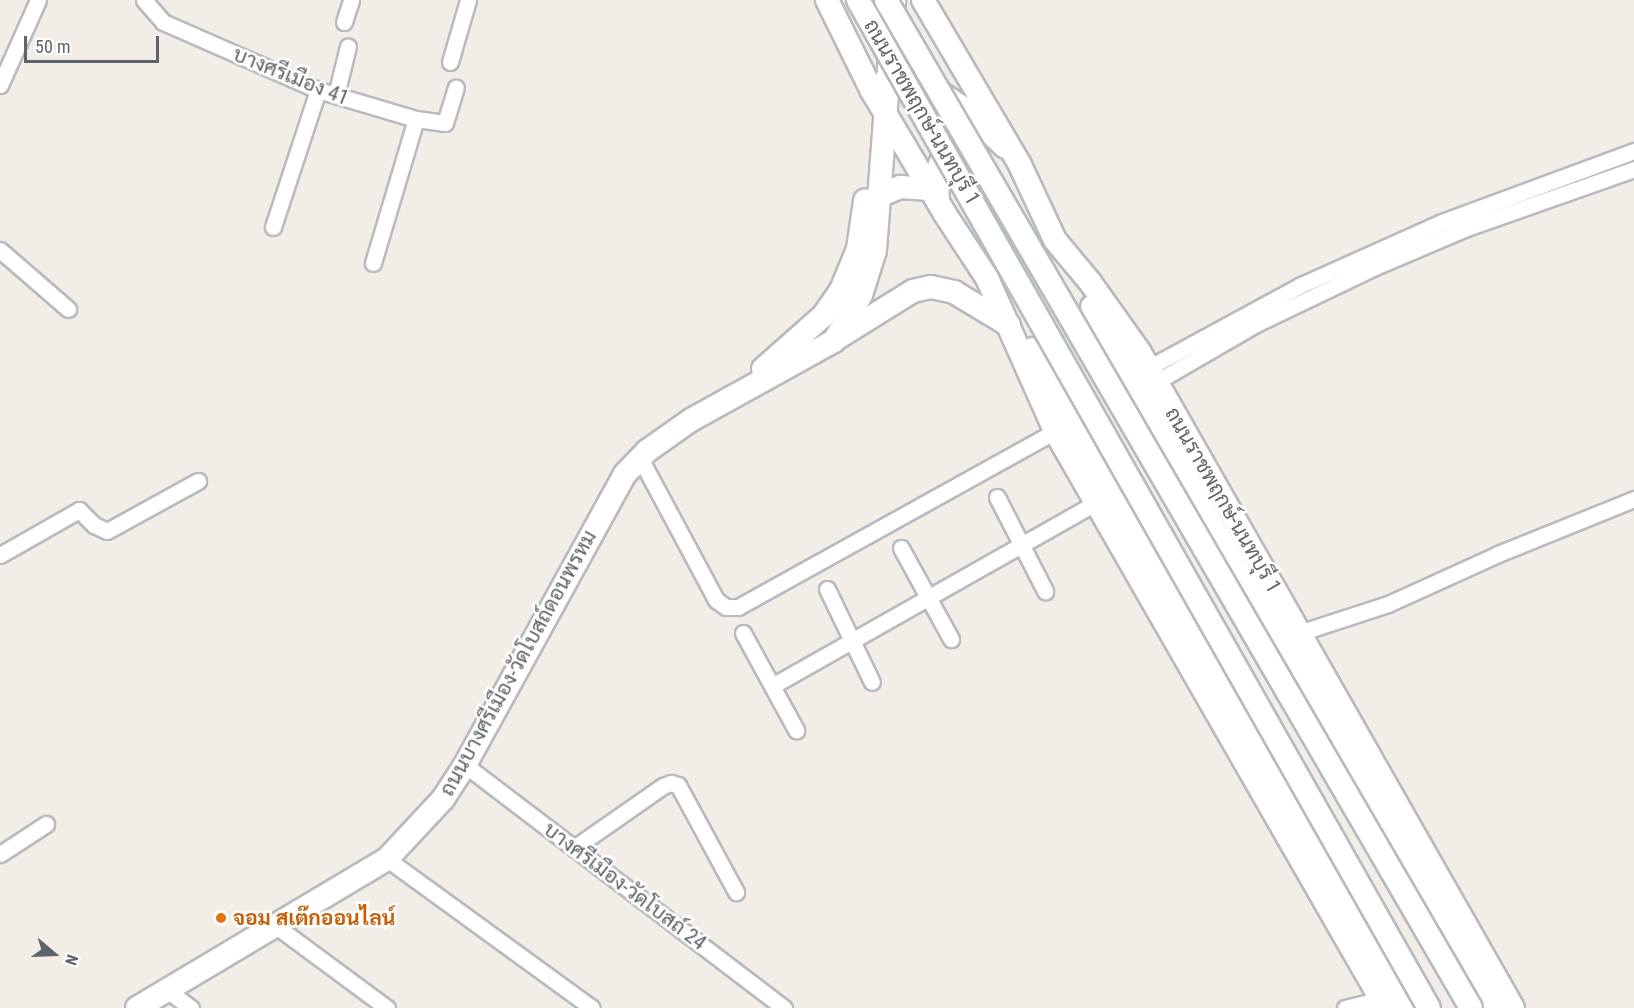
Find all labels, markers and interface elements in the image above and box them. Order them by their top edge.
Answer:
street label: ถนนราชพฤกษ์-นนทบุรี 1 [859,15,985,209]
scale bar [27,24,162,62]
text: 50 m [35,36,70,57]
street label: บางศรีเมือง 41 [229,41,353,111]
street label: ถนนราชพฤกษ์-นนทบุรี 1 [1160,403,1286,597]
street label: ถนนบางศรีเมือง-วัดโบสถ์ดอนพรหม [434,526,602,800]
street label: บางศรีเมือง-วัดโบสถ์ 24 [539,817,711,955]
place label: จอม สเต๊กออนไลน์ [233,905,395,931]
marker: จอม สเต๊กออนไลน์ [214,911,228,925]
north arrow [24,924,84,984]
text: N [61,952,82,968]

